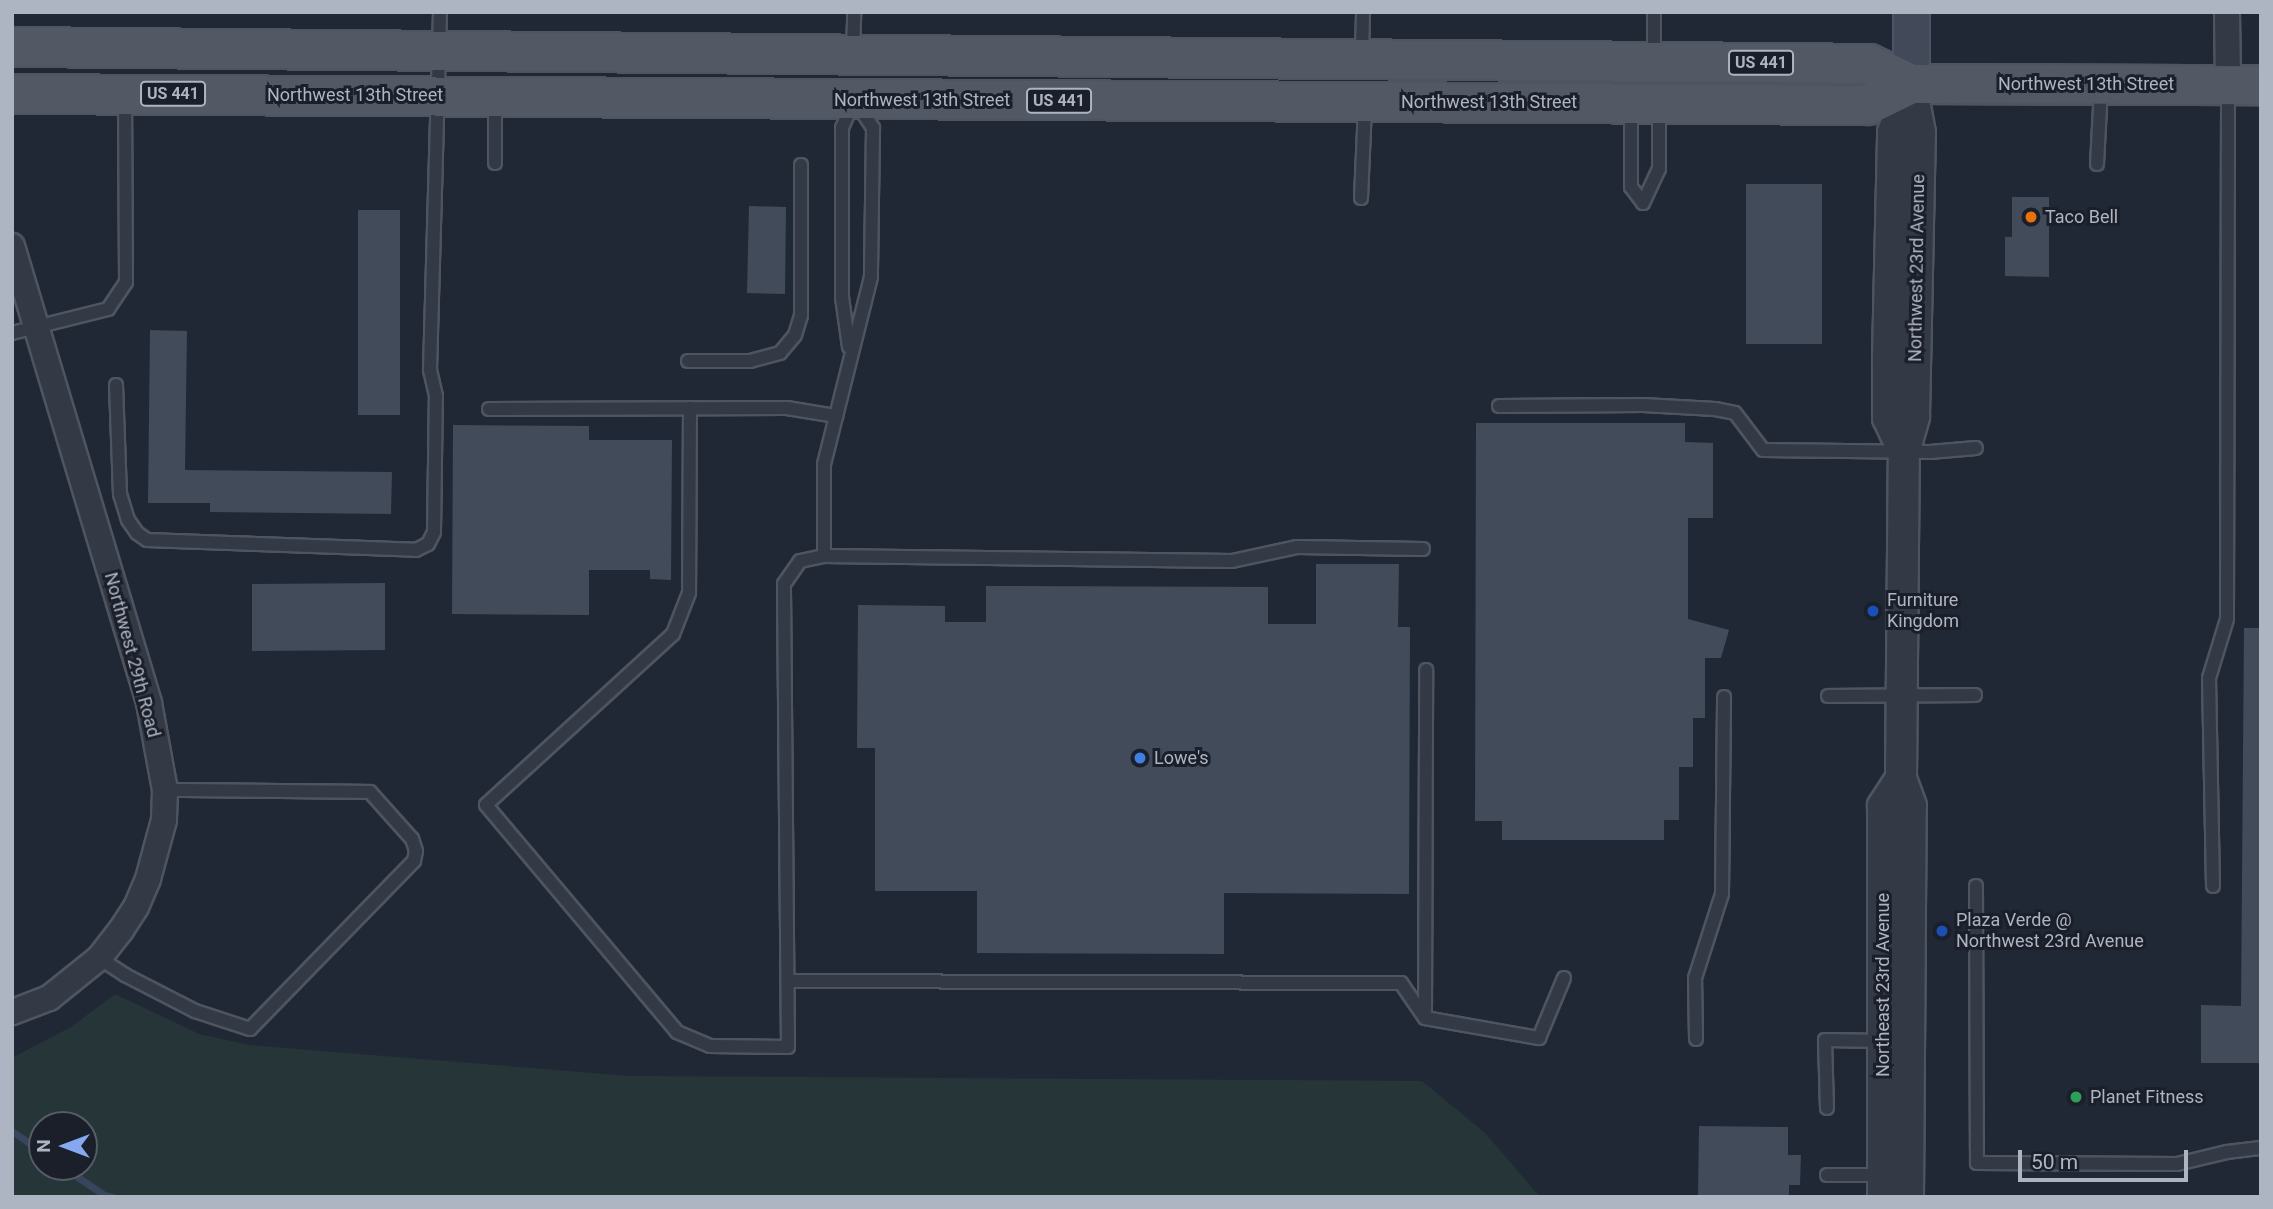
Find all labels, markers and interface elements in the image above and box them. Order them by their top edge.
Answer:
road number: US 441 [1728,50,1794,76]
street label: Northwest 13th Street [1998,73,2174,95]
road number: US 441 [140,82,206,106]
street label: Northwest 13th Street [267,84,443,106]
road number: US 441 [1026,88,1092,114]
street label: Northwest 13th Street [834,89,1010,111]
street label: Northwest 13th Street [1401,91,1577,113]
street label: Northwest 23rd Avenue [1905,174,1929,362]
place label: Taco Bell [2045,206,2118,228]
marker: Taco Bell [2023,209,2039,225]
street label: Northwest 29th Road [100,570,164,740]
place label: Furniture Kingdom [1887,590,1959,632]
marker: Furniture Kingdom [1865,603,1881,619]
place label: Lowe's [1154,747,1209,769]
marker: Lowe's [1132,750,1148,766]
street label: Northeast 23rd Avenue [1872,893,1894,1077]
place label: Plaza Verde @ Northwest 23rd Avenue [1956,910,2144,953]
marker: Plaza Verde @ Northwest 23rd Avenue [1934,923,1950,939]
place label: Planet Fitness [2090,1086,2204,1108]
marker: Planet Fitness [2068,1089,2084,1105]
north arrow [28,1111,98,1181]
scale bar [2021,1136,2191,1180]
text: N [32,1139,55,1153]
text: 50 m [2031,1150,2078,1174]

